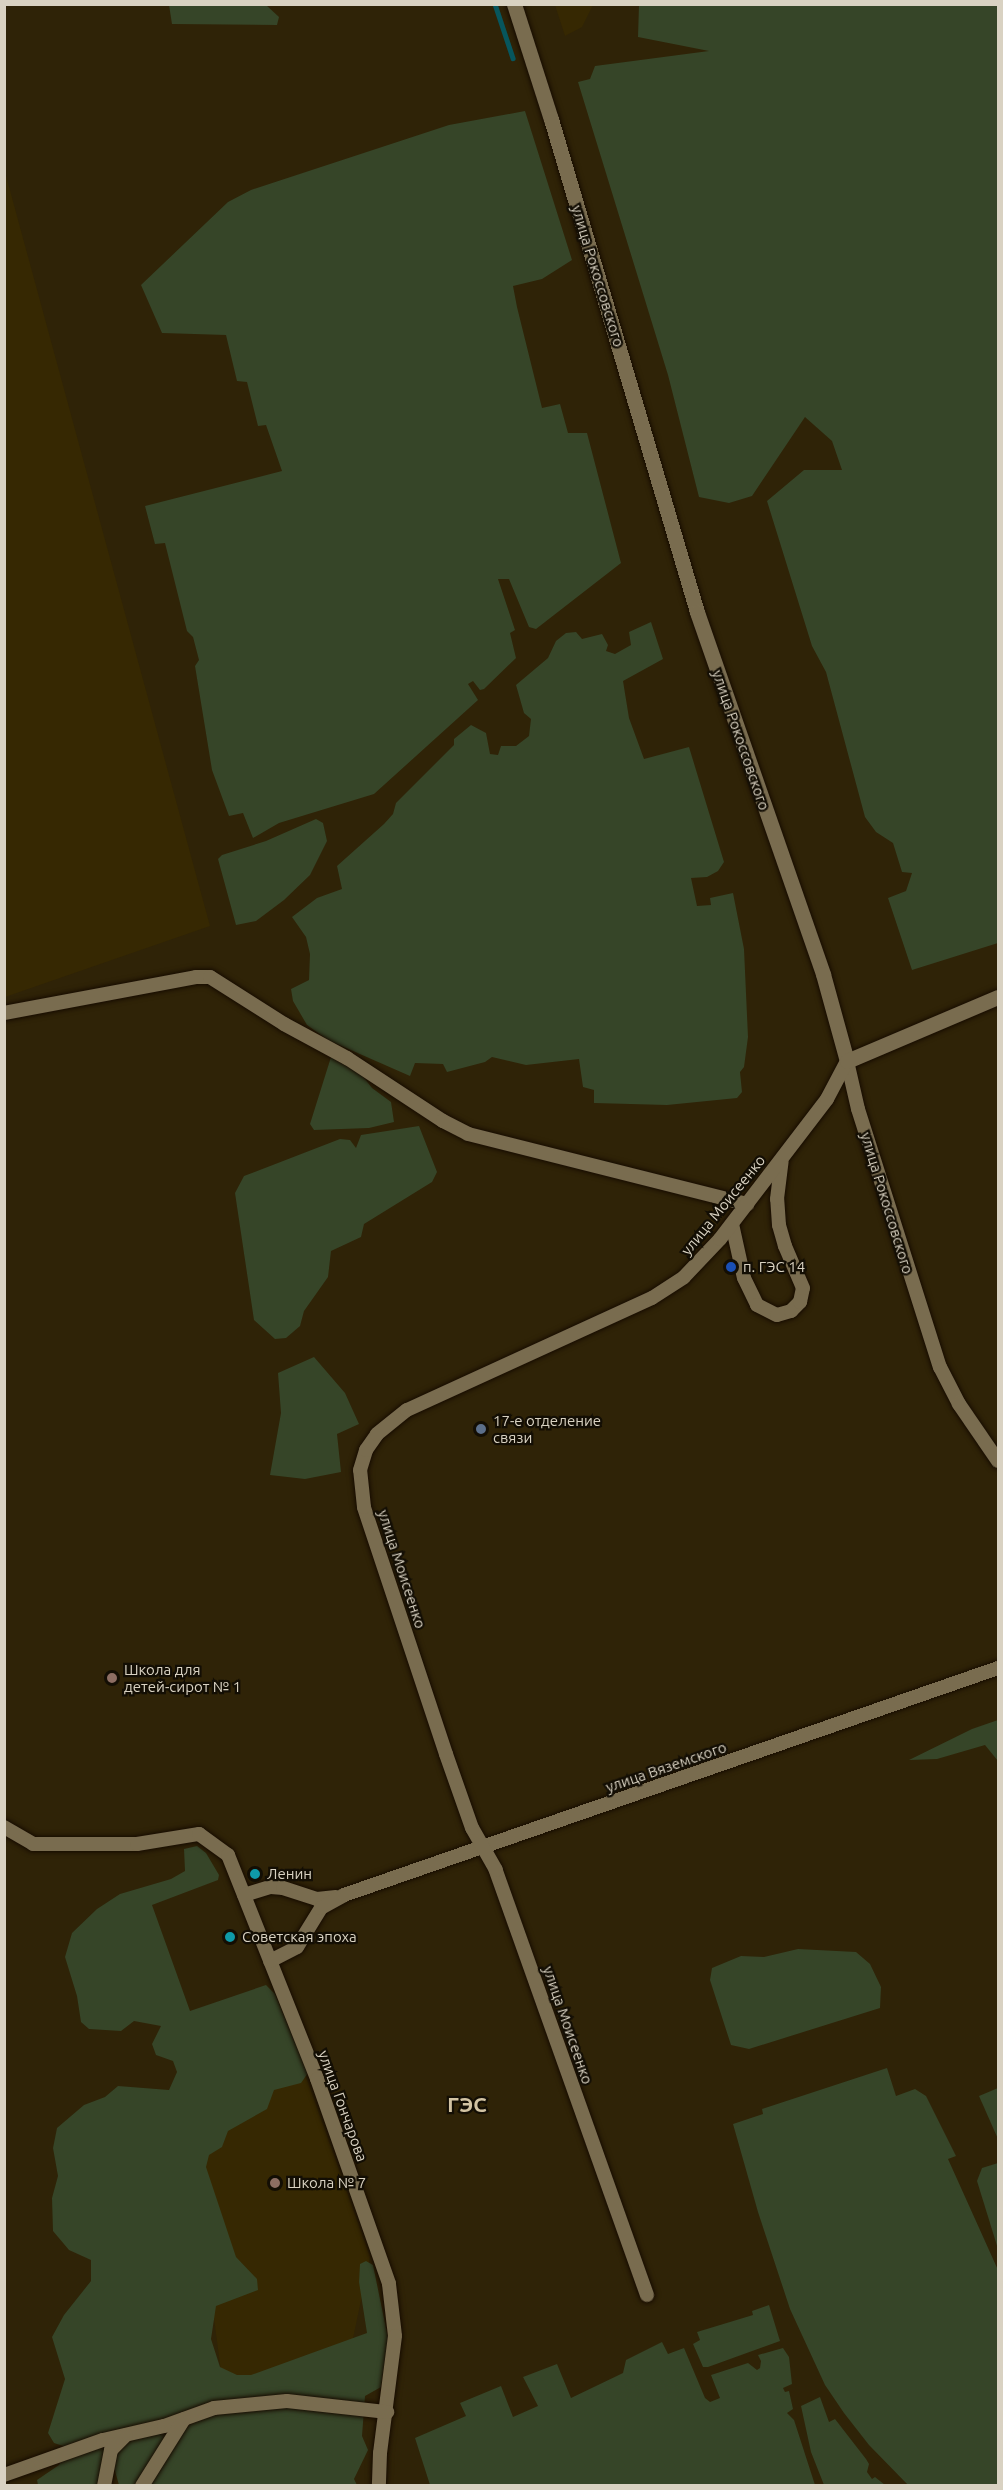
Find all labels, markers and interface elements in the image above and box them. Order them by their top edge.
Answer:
street label: улица Рокоссовского [568,203,628,349]
street label: улица Рокоссовского [709,667,773,813]
street label: улица Рокоссовского [857,1130,917,1276]
street label: улица Моисеенко [677,1151,769,1259]
place label: п. ГЭС 14 [743,1258,805,1276]
marker: п. ГЭС 14 [724,1260,738,1274]
place label: 17-е отделение связи [493,1411,601,1446]
marker: 17-е отделение связи [474,1422,488,1436]
street label: улица Моисеенко [374,1507,430,1631]
place label: Школа для детей-сирот № 1 [124,1660,241,1695]
marker: Школа для детей-сирот № 1 [105,1671,119,1685]
street label: улица Вяземского [603,1738,729,1796]
place label: Ленин [267,1865,312,1883]
marker: Ленин [248,1867,262,1881]
place label: Советская эпоха [242,1928,357,1946]
marker: Советская эпоха [223,1930,237,1944]
street label: улица Моисеенко [539,1964,597,2086]
street label: улица Гончарова [315,2048,371,2164]
district label: ГЭС [447,2091,487,2117]
place label: Школа № 7 [287,2174,366,2192]
marker: Школа № 7 [268,2176,282,2190]

